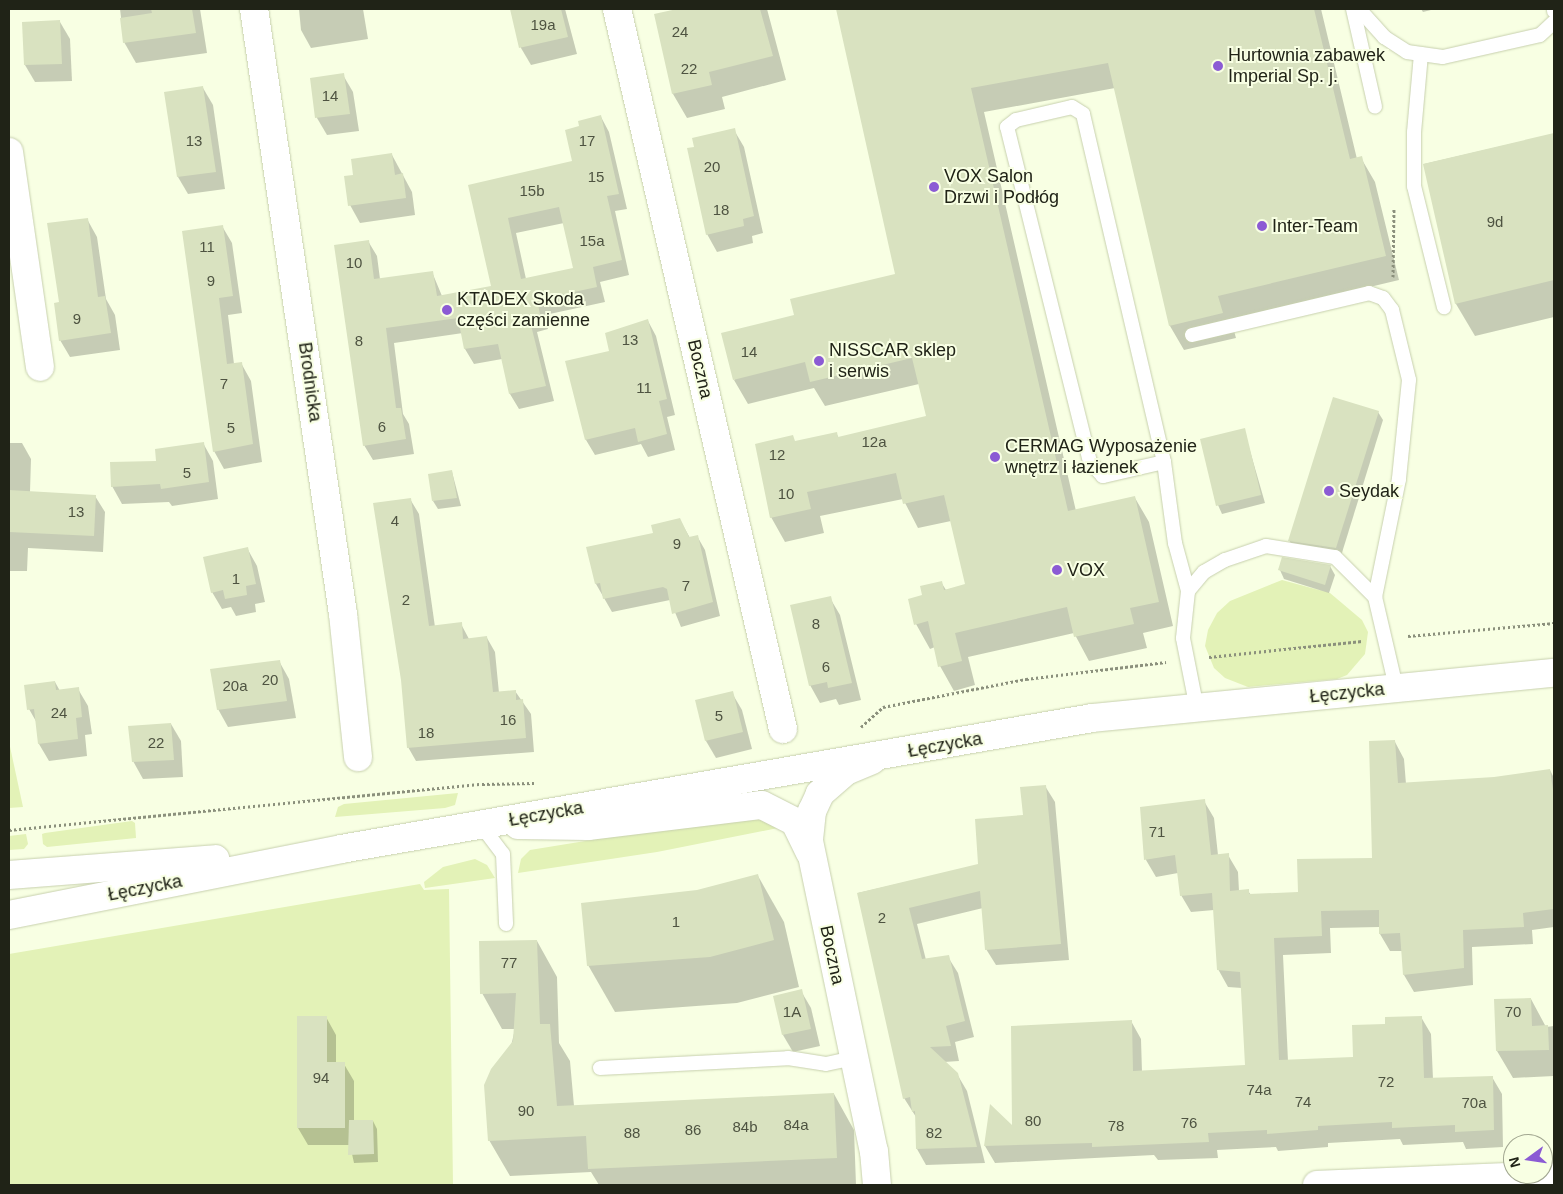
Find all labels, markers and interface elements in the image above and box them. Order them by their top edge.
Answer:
house number: 19a [530,16,556,34]
house number: 24 [672,23,688,41]
place label: Hurtownia zabawek Imperial Sp. j. [1228,45,1385,88]
house number: 22 [681,60,697,78]
marker: Hurtownia zabawek Imperial Sp. j. [1212,60,1224,72]
house number: 14 [322,87,338,105]
house number: 13 [186,132,202,150]
house number: 17 [579,132,595,150]
house number: 20 [704,158,720,176]
place label: VOX Salon Drzwi i Podłóg [944,166,1059,208]
house number: 15 [588,168,604,186]
marker: VOX Salon Drzwi i Podłóg [928,181,940,193]
house number: 15b [519,182,545,200]
house number: 18 [713,201,729,219]
house number: 9d [1487,213,1503,231]
place label: Inter-Team [1272,215,1358,237]
marker: Inter-Team [1256,220,1268,232]
house number: 15a [579,232,605,250]
house number: 11 [199,238,215,256]
house number: 10 [346,254,362,272]
house number: 9 [207,272,215,290]
place label: KTADEX Skoda części zamienne [457,289,590,332]
marker: KTADEX Skoda części zamienne [441,304,453,316]
house number: 9 [73,310,81,328]
house number: 13 [622,331,638,349]
house number: 8 [355,332,363,350]
street label: Boczna [683,337,717,401]
place label: NISSCAR sklep i serwis [829,340,956,382]
street label: Brodnicka [294,341,326,423]
house number: 14 [741,343,757,361]
marker: NISSCAR sklep i serwis [813,355,825,367]
house number: 7 [220,375,228,393]
house number: 11 [636,379,652,397]
house number: 6 [378,418,386,436]
house number: 5 [227,419,235,437]
house number: 12a [861,433,887,451]
place label: CERMAG Wyposażenie wnętrz i łazienek [1005,436,1197,478]
house number: 12 [769,446,785,464]
marker: CERMAG Wyposażenie wnętrz i łazienek [989,451,1001,463]
house number: 5 [183,464,191,482]
place label: Seydak [1339,480,1399,502]
house number: 10 [778,485,794,503]
marker: Seydak [1323,485,1335,497]
house number: 13 [68,503,84,521]
house number: 4 [391,512,399,530]
house number: 9 [673,535,681,553]
place label: VOX [1067,559,1105,581]
marker: VOX [1051,564,1063,576]
house number: 1 [232,570,240,588]
house number: 7 [682,577,690,595]
house number: 2 [402,591,410,609]
house number: 8 [812,615,820,633]
house number: 6 [822,658,830,676]
house number: 20 [262,671,278,689]
house number: 20a [222,677,248,695]
street label: Łęczycka [1309,678,1385,708]
house number: 24 [51,704,67,722]
house number: 5 [715,707,723,725]
house number: 16 [500,711,516,729]
house number: 18 [418,724,434,742]
street label: Łęczycka [906,728,984,762]
house number: 22 [148,734,164,752]
street label: Łęczycka [507,797,585,831]
house number: 71 [1149,823,1165,841]
street label: Łęczycka [106,870,184,906]
house number: 2 [878,909,886,927]
house number: 1 [672,913,680,931]
street label: Boczna [815,923,849,987]
house number: 77 [501,954,517,972]
house number: 1A [783,1003,801,1021]
house number: 70 [1505,1003,1521,1021]
house number: 94 [313,1069,329,1087]
house number: 72 [1378,1073,1394,1091]
house number: 74a [1246,1081,1272,1099]
house number: 74 [1295,1093,1311,1111]
house number: 70a [1461,1094,1487,1112]
house number: 90 [518,1102,534,1120]
house number: 80 [1025,1112,1041,1130]
house number: 76 [1181,1114,1197,1132]
house number: 84a [783,1116,809,1134]
house number: 78 [1108,1117,1124,1135]
house number: 84b [732,1118,758,1136]
house number: 86 [685,1121,701,1139]
house number: 88 [624,1124,640,1142]
house number: 82 [926,1124,942,1142]
north arrow [1503,1134,1553,1184]
text: N [1505,1156,1523,1169]

